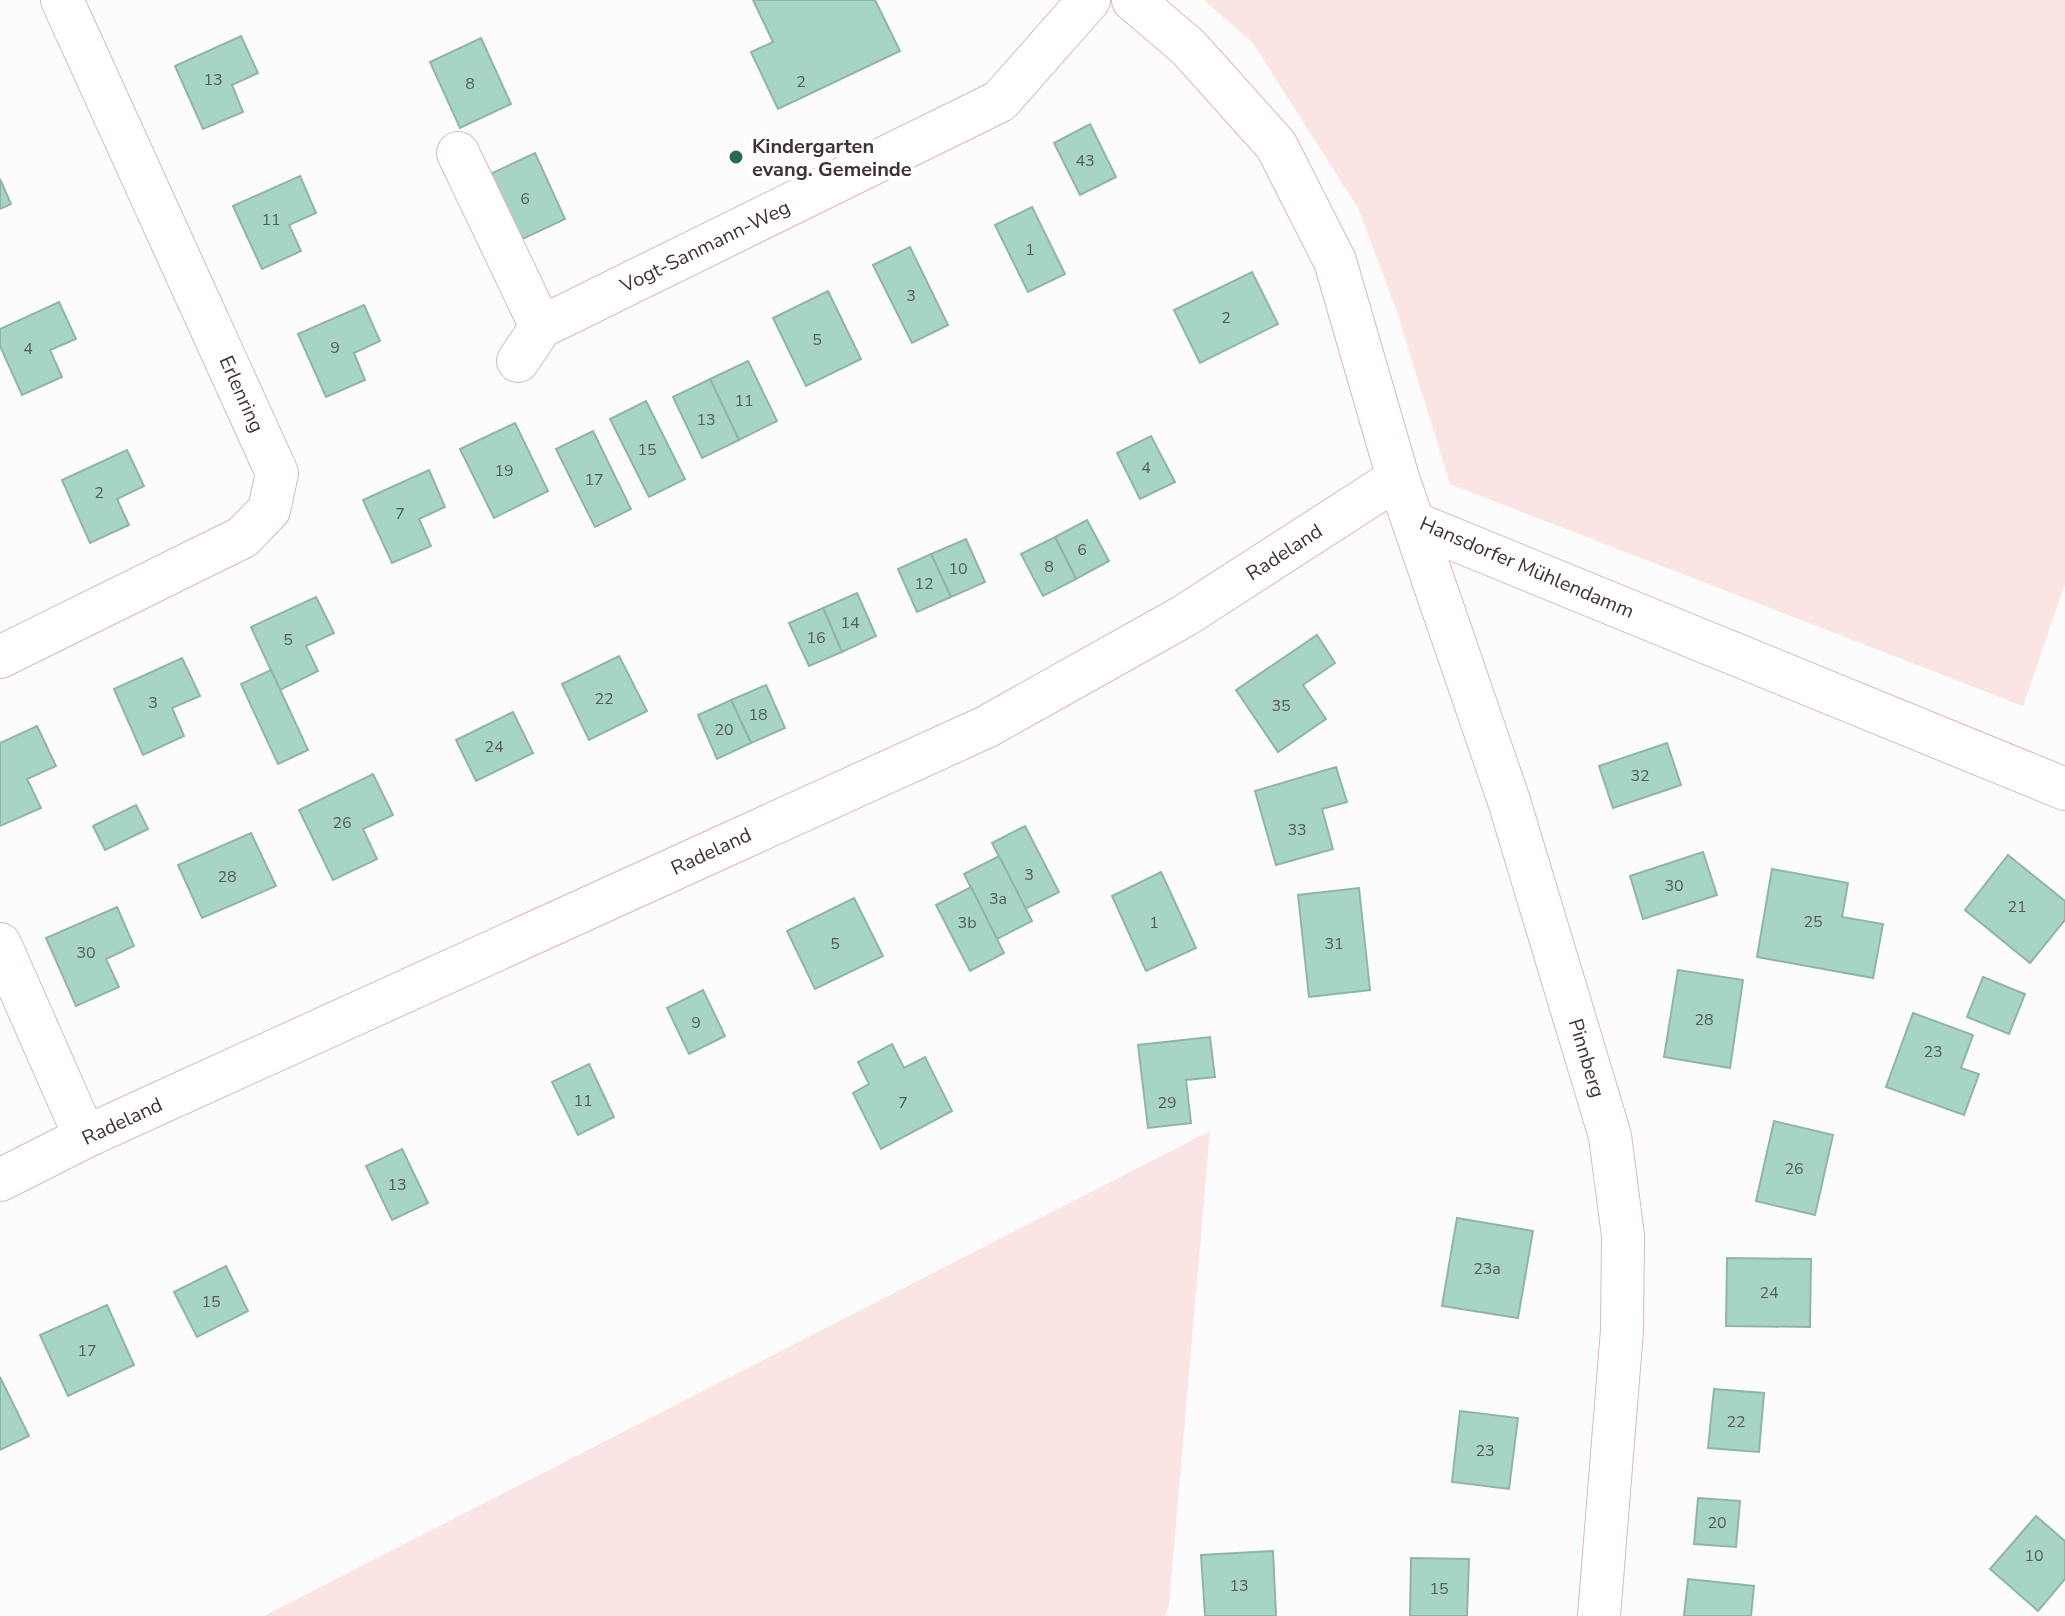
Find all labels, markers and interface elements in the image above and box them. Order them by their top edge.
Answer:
house number: 13 [203,69,223,91]
house number: 2 [796,71,806,93]
house number: 8 [465,73,475,95]
place label: Kindergarten evang. Gemeinde [752,133,912,183]
marker: Kindergarten evang. Gemeinde [727,148,745,166]
house number: 43 [1075,150,1095,172]
house number: 6 [520,188,530,210]
street label: Vogt-Sanmann-Weg [615,194,795,300]
house number: 11 [261,209,281,231]
house number: 1 [1025,239,1035,261]
house number: 3 [906,285,916,307]
house number: 2 [1221,307,1231,329]
house number: 5 [812,329,822,351]
house number: 9 [330,337,340,359]
house number: 4 [23,338,33,360]
street label: Erlenring [213,351,270,437]
house number: 11 [734,390,754,412]
house number: 13 [696,409,716,431]
house number: 15 [637,439,657,461]
house number: 4 [1141,457,1151,479]
house number: 19 [494,460,514,482]
house number: 17 [584,469,604,491]
house number: 2 [94,482,104,504]
house number: 7 [395,503,405,525]
street label: Hansdorfer Mühlendamm [1415,510,1638,625]
street label: Radeland [1241,518,1328,587]
house number: 6 [1077,539,1087,561]
house number: 8 [1044,556,1054,578]
house number: 10 [948,558,968,580]
house number: 12 [914,573,934,595]
house number: 14 [840,612,860,634]
house number: 16 [806,627,826,649]
house number: 5 [283,629,293,651]
house number: 22 [594,688,614,710]
house number: 3 [148,692,158,714]
house number: 35 [1271,695,1291,717]
house number: 18 [748,704,768,726]
house number: 20 [714,719,734,741]
house number: 24 [484,736,504,758]
house number: 32 [1630,765,1650,787]
house number: 26 [332,812,352,834]
house number: 33 [1287,819,1307,841]
street label: Radeland [667,821,756,882]
house number: 3 [1024,864,1034,886]
house number: 28 [217,866,237,888]
house number: 30 [1664,875,1684,897]
house number: 3a [989,888,1007,910]
house number: 21 [2007,896,2027,918]
house number: 25 [1803,911,1823,933]
house number: 3b [958,912,976,934]
house number: 1 [1149,912,1159,934]
house number: 5 [830,933,840,955]
house number: 31 [1324,933,1344,955]
house number: 30 [76,942,96,964]
house number: 28 [1694,1009,1714,1031]
house number: 9 [691,1012,701,1034]
street label: Pinnberg [1562,1015,1611,1101]
house number: 23 [1923,1041,1943,1063]
house number: 11 [573,1090,593,1112]
street label: Radeland [78,1091,167,1152]
house number: 7 [898,1092,908,1114]
house number: 29 [1157,1092,1177,1114]
house number: 26 [1784,1158,1804,1180]
house number: 13 [387,1174,407,1196]
house number: 23a [1473,1258,1501,1280]
house number: 24 [1759,1282,1779,1304]
house number: 15 [201,1291,221,1313]
house number: 17 [77,1340,97,1362]
house number: 22 [1726,1411,1746,1433]
house number: 23 [1475,1440,1495,1462]
house number: 20 [1707,1512,1727,1534]
house number: 10 [2024,1545,2044,1567]
house number: 13 [1229,1575,1249,1597]
house number: 15 [1429,1578,1449,1600]

